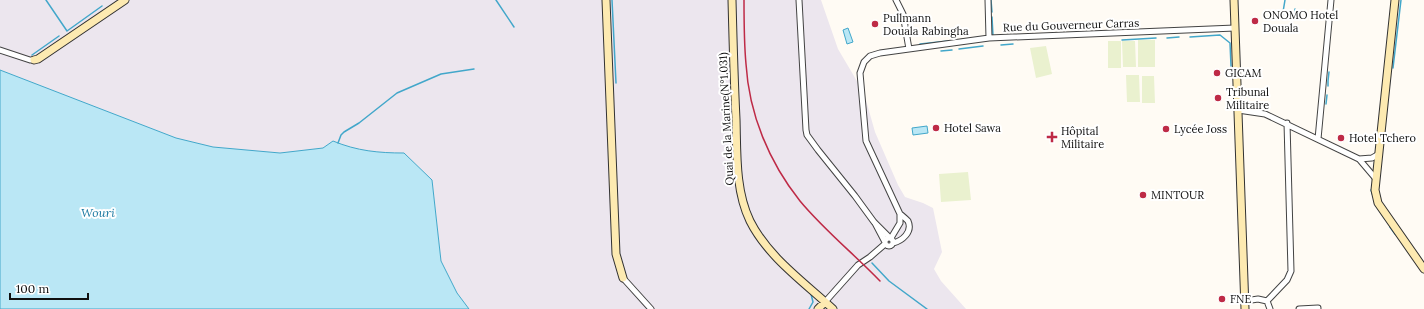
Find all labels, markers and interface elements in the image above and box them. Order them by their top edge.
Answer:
place label: ONOMO Hotel Douala [1263,8,1338,35]
place label: Pullmann Douala Rabingha [883,11,969,38]
street label: Rue du Gouverneur Carras [1003,16,1139,34]
marker: ONOMO Hotel Douala [1250,16,1260,26]
marker: Pullmann Douala Rabingha [870,19,880,29]
street label: Quai de la Marine(N°1.031) [716,52,737,186]
place label: GICAM [1225,66,1262,80]
marker: GICAM [1212,68,1222,78]
place label: Tribunal Militaire [1226,85,1269,112]
marker: Tribunal Militaire [1213,93,1223,103]
place label: Hotel Sawa [944,121,1001,135]
place label: Lycée Joss [1174,122,1227,136]
marker: Hotel Sawa [931,123,941,133]
place label: Hôpital Militaire [1061,124,1104,151]
marker: Lycée Joss [1161,124,1171,134]
marker: Hôpital Militaire [1046,131,1058,143]
place label: Hotel Tchero [1349,131,1416,145]
marker: Hotel Tchero [1336,133,1346,143]
place label: MINTOUR [1151,188,1204,202]
marker: MINTOUR [1138,190,1148,200]
water label: Wouri [81,205,115,220]
scale bar [10,275,88,301]
text: 100 m [16,281,49,296]
place label: FNE [1230,292,1251,306]
marker: FNE [1217,294,1227,304]

